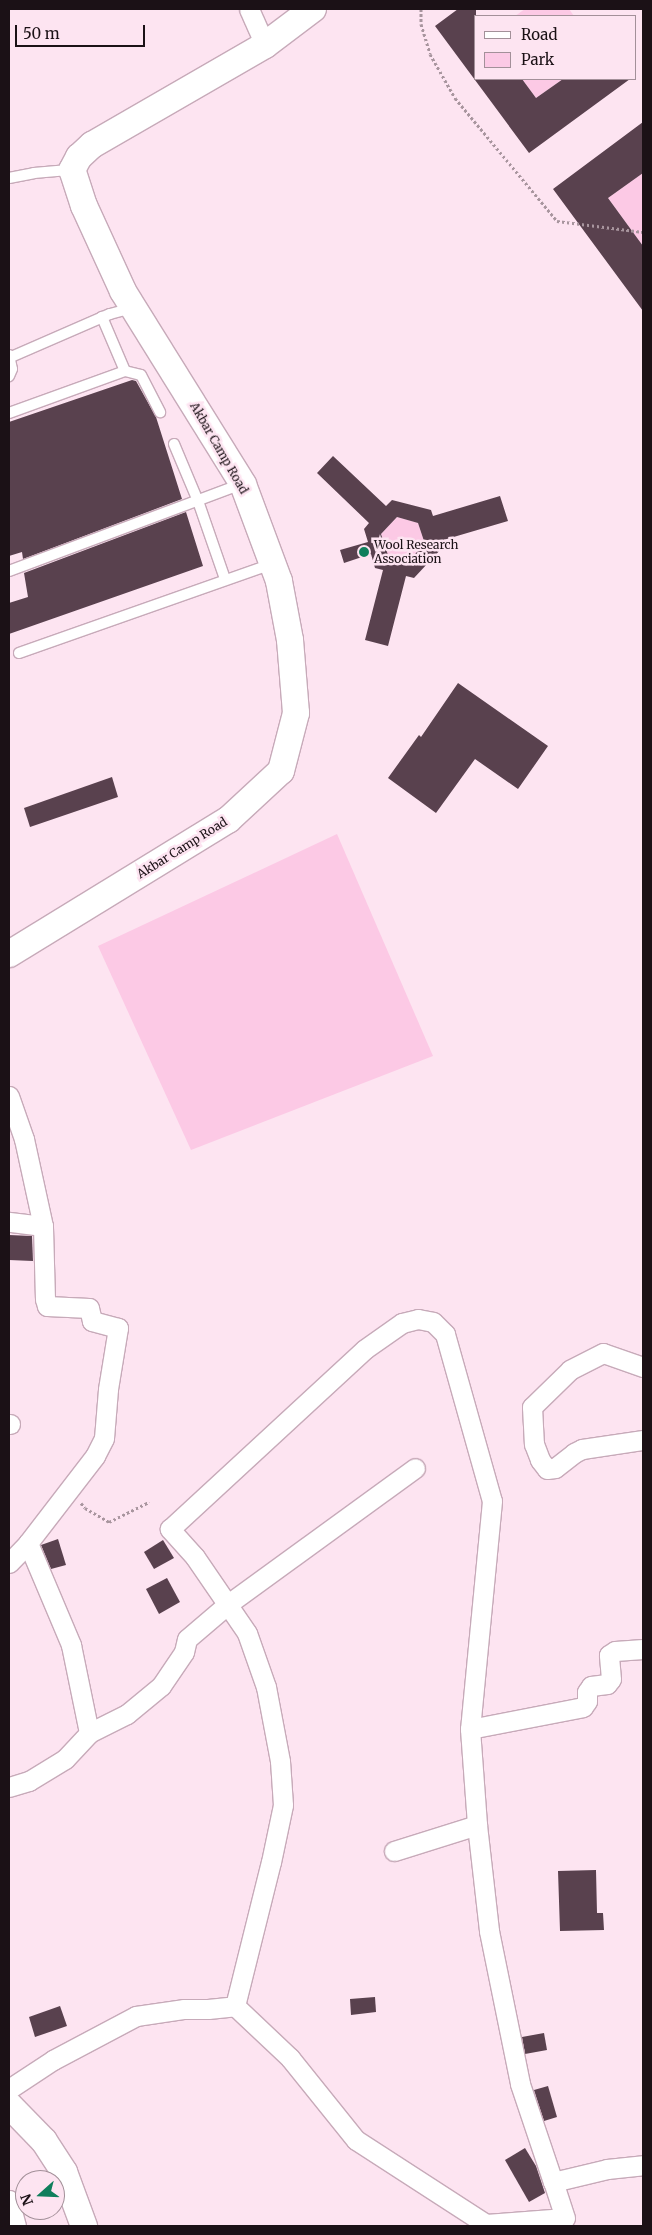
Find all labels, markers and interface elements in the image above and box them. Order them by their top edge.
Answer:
scale bar [18,15,148,47]
legend [474,15,637,80]
text: 50 m [23,24,60,43]
text: Road [521,25,557,44]
text: Park [521,50,554,69]
street label: Akbar Camp Road [187,400,251,496]
place label: Wool Research Association [374,538,458,566]
marker: Wool Research Association [358,546,370,558]
street label: Akbar Camp Road [134,815,230,881]
north arrow [15,2170,65,2220]
text: N [16,2192,37,2208]

